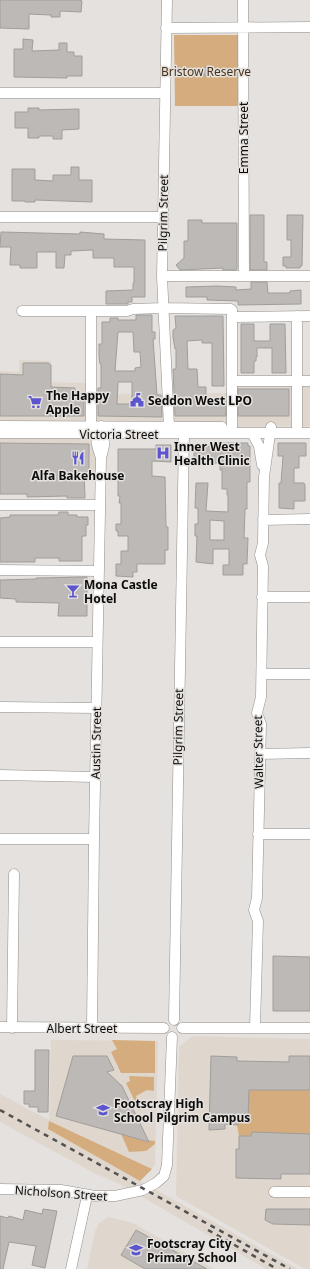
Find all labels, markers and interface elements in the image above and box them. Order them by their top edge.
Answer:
park label: Bristow Reserve [161,63,251,80]
street label: Emma Street [235,101,252,174]
street label: Pilgrim Street [154,174,172,252]
place label: The Happy Apple [46,387,109,418]
public building icon: Seddon West LPO [129,392,145,408]
place label: Seddon West LPO [148,392,252,409]
supermarket icon: The Happy Apple [27,394,43,410]
street label: Victoria Street [79,426,159,443]
place label: Inner West Health Clinic [174,438,250,469]
hospital icon: Inner West Health Clinic [155,445,171,461]
restaurant icon: Alfa Bakehouse [70,450,86,466]
place label: Alfa Bakehouse [32,467,124,484]
place label: Mona Castle Hotel [84,576,158,607]
bar icon: Mona Castle Hotel [65,583,81,599]
street label: Pilgrim Street [169,688,187,766]
street label: Austin Street [87,706,105,779]
street label: Walter Street [249,714,267,789]
street label: Albert Street [47,1020,118,1037]
place label: Footscray High School Pilgrim Campus [114,1095,250,1126]
school or university icon: Footscray High School Pilgrim Campus [95,1102,111,1118]
street label: Nicholson Street [14,1181,109,1205]
place label: Footscray City Primary School [147,1235,237,1266]
school or university icon: Footscray City Primary School [128,1242,144,1258]

